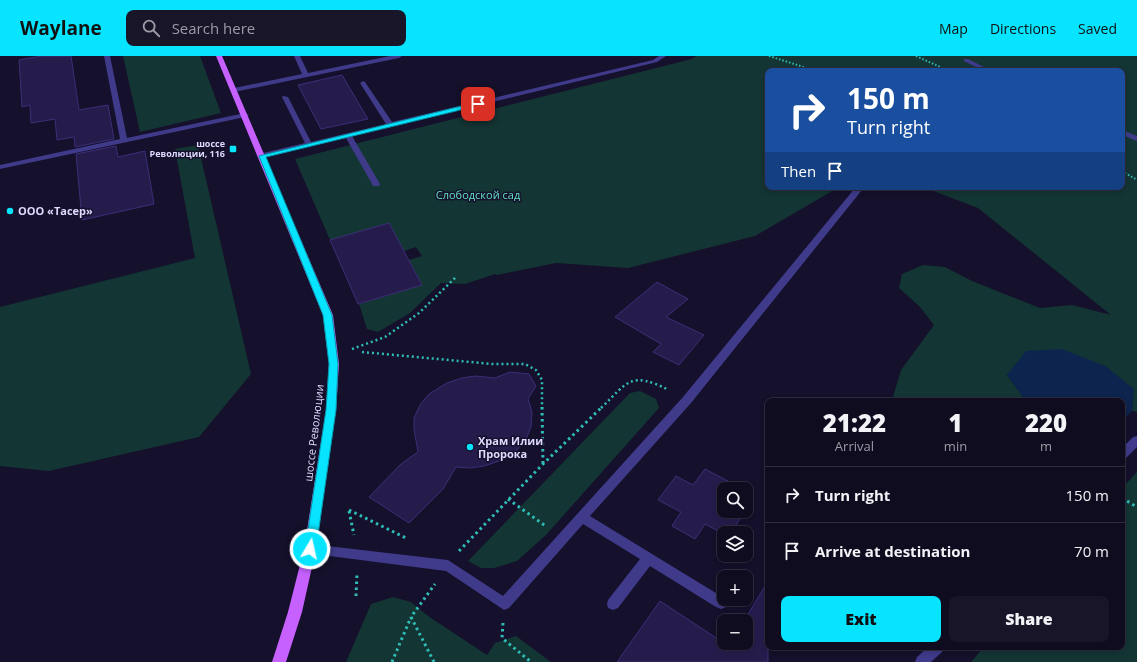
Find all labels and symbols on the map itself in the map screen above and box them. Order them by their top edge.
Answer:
pin [461,87,495,121]
place label: шоссе Революции, 116 [150,137,225,160]
marker: шоссе Революции, 116 [228,144,238,154]
park label: Слободской сад [436,187,521,202]
place label: ООО «Тасер» [18,203,93,218]
marker: ООО «Тасер» [5,206,15,216]
street label: шоссе Революции [300,383,327,482]
place label: Храм Илии Пророка [478,433,543,461]
marker: Храм Илии Пророка [465,442,475,452]
position arrow [289,528,331,570]

